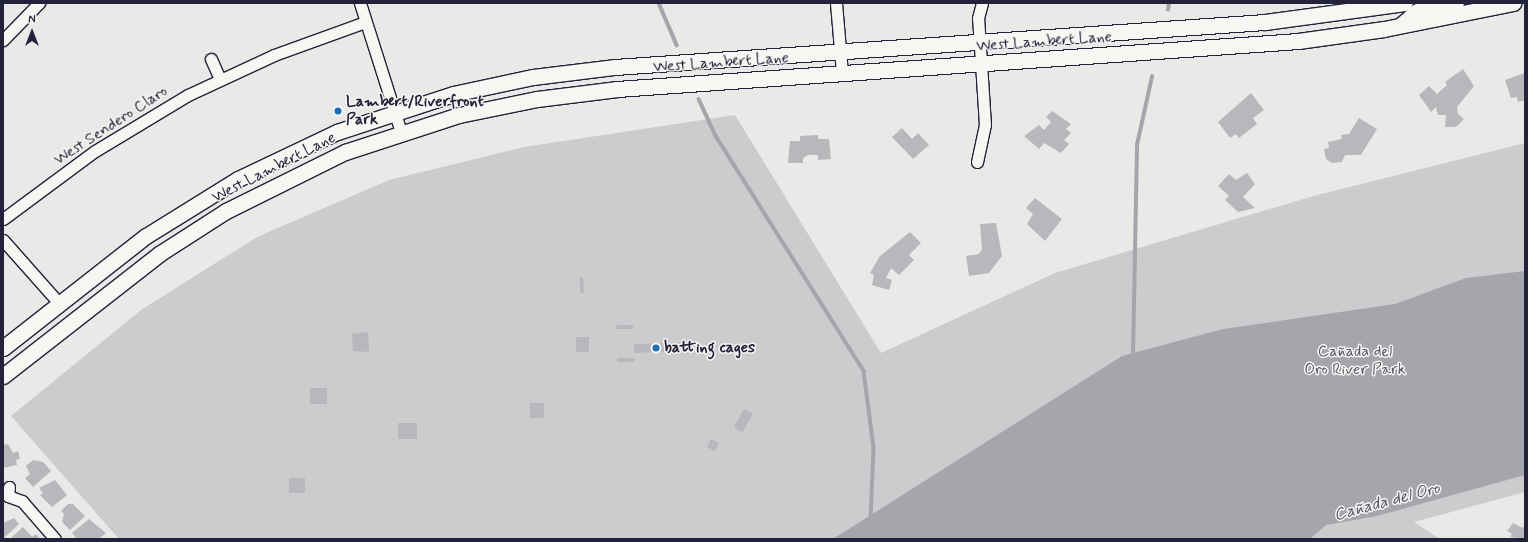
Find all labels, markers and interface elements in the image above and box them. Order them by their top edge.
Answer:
north arrow [12,12,52,52]
text: N [28,13,36,27]
street label: West Lambert Lane [975,28,1113,56]
street label: West Lambert Lane [652,49,790,77]
street label: West Sendero Claro [51,82,171,170]
place label: Lambert/Riverfront Park [346,92,484,130]
marker: Lambert/Riverfront Park [333,106,343,116]
street label: West Lambert Lane [208,128,340,208]
place label: batting cages [664,338,755,358]
park label: Cañada del Oro River Park [1305,342,1405,380]
marker: batting cages [651,343,661,353]
water label: Cañada del Oro [1332,478,1442,526]

